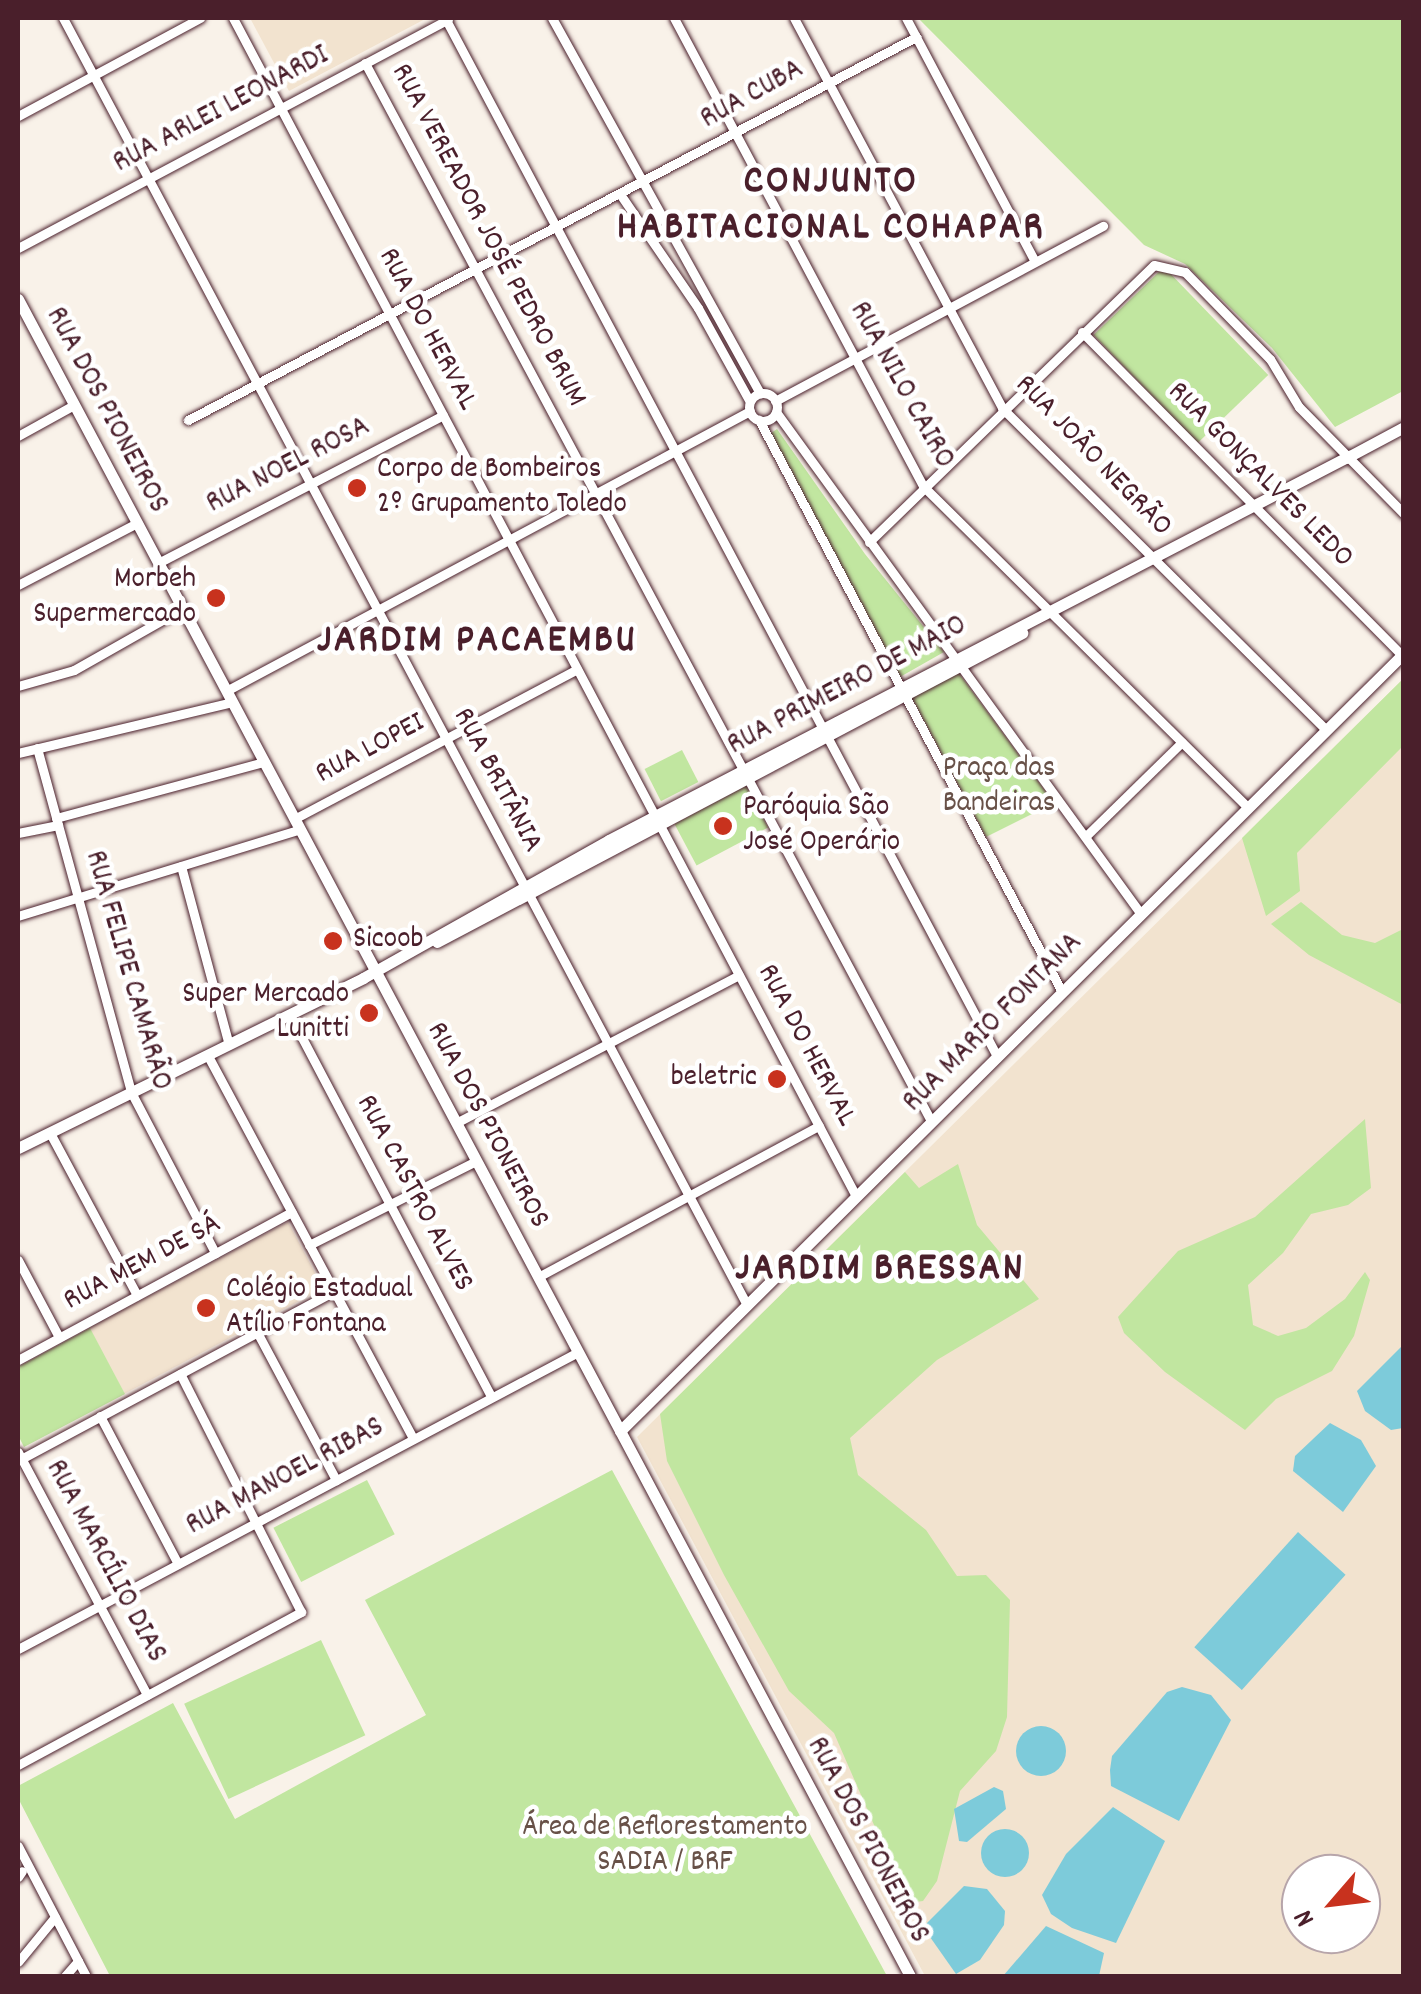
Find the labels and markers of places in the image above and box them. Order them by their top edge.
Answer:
place label: Corpo de Bombeiros 2º Grupamento Toledo [377,453,627,524]
marker: Corpo de Bombeiros 2º Grupamento Toledo [346,477,368,499]
place label: Morbeh Supermercado [33,563,196,634]
marker: Morbeh Supermercado [205,587,227,609]
place label: Paróquia São José Operário [743,791,900,862]
marker: Paróquia São José Operário [712,815,734,837]
place label: Sicoob [353,923,423,959]
marker: Sicoob [322,930,344,952]
place label: Super Mercado Lunitti [182,978,349,1048]
marker: Super Mercado Lunitti [358,1002,380,1024]
place label: beletric [671,1061,757,1097]
marker: beletric [766,1068,788,1090]
place label: Colégio Estadual Atílio Fontana [226,1273,413,1344]
marker: Colégio Estadual Atílio Fontana [195,1297,217,1319]

